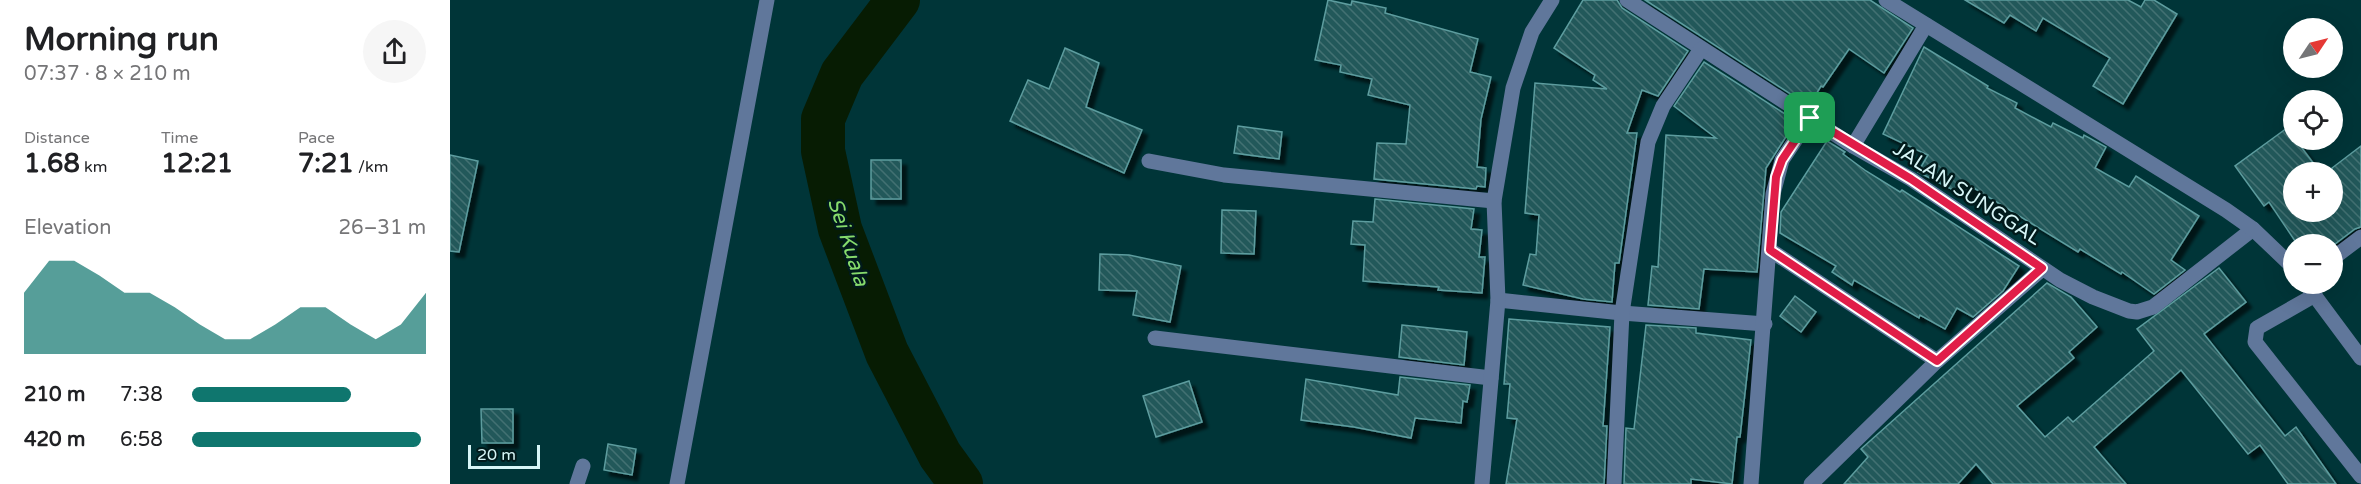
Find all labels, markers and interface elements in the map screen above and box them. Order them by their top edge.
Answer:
north arrow [2283,18,2343,78]
map controls [2283,18,2343,294]
text: Morning run [24,20,219,59]
button: share [363,20,426,83]
text: 07:37 · 8 × 210 m [24,62,191,86]
button: locate [2283,90,2343,150]
pin [1784,92,1835,143]
icon: arrive [1793,101,1826,134]
text: Distance [24,128,90,148]
text: Time [161,128,198,148]
text: Pace [298,128,335,148]
street label: JALAN SUNGGAL [1888,137,2046,251]
text: 1.68 [24,148,80,179]
text: 12:21 [161,148,233,179]
text: 7:21 [298,148,354,179]
text: km [80,157,107,177]
text: /km [354,157,388,177]
button: + [2283,162,2343,222]
water label: Sei Kuala [822,195,874,290]
text: Elevation [24,216,111,240]
text: 26–31 m [339,216,426,240]
button: − [2283,234,2343,294]
text: 210 m [24,383,85,407]
text: 7:38 [120,383,163,407]
text: 420 m [24,428,85,452]
text: 6:58 [120,428,163,452]
scale bar [468,442,540,470]
text: 20 m [477,445,516,465]

